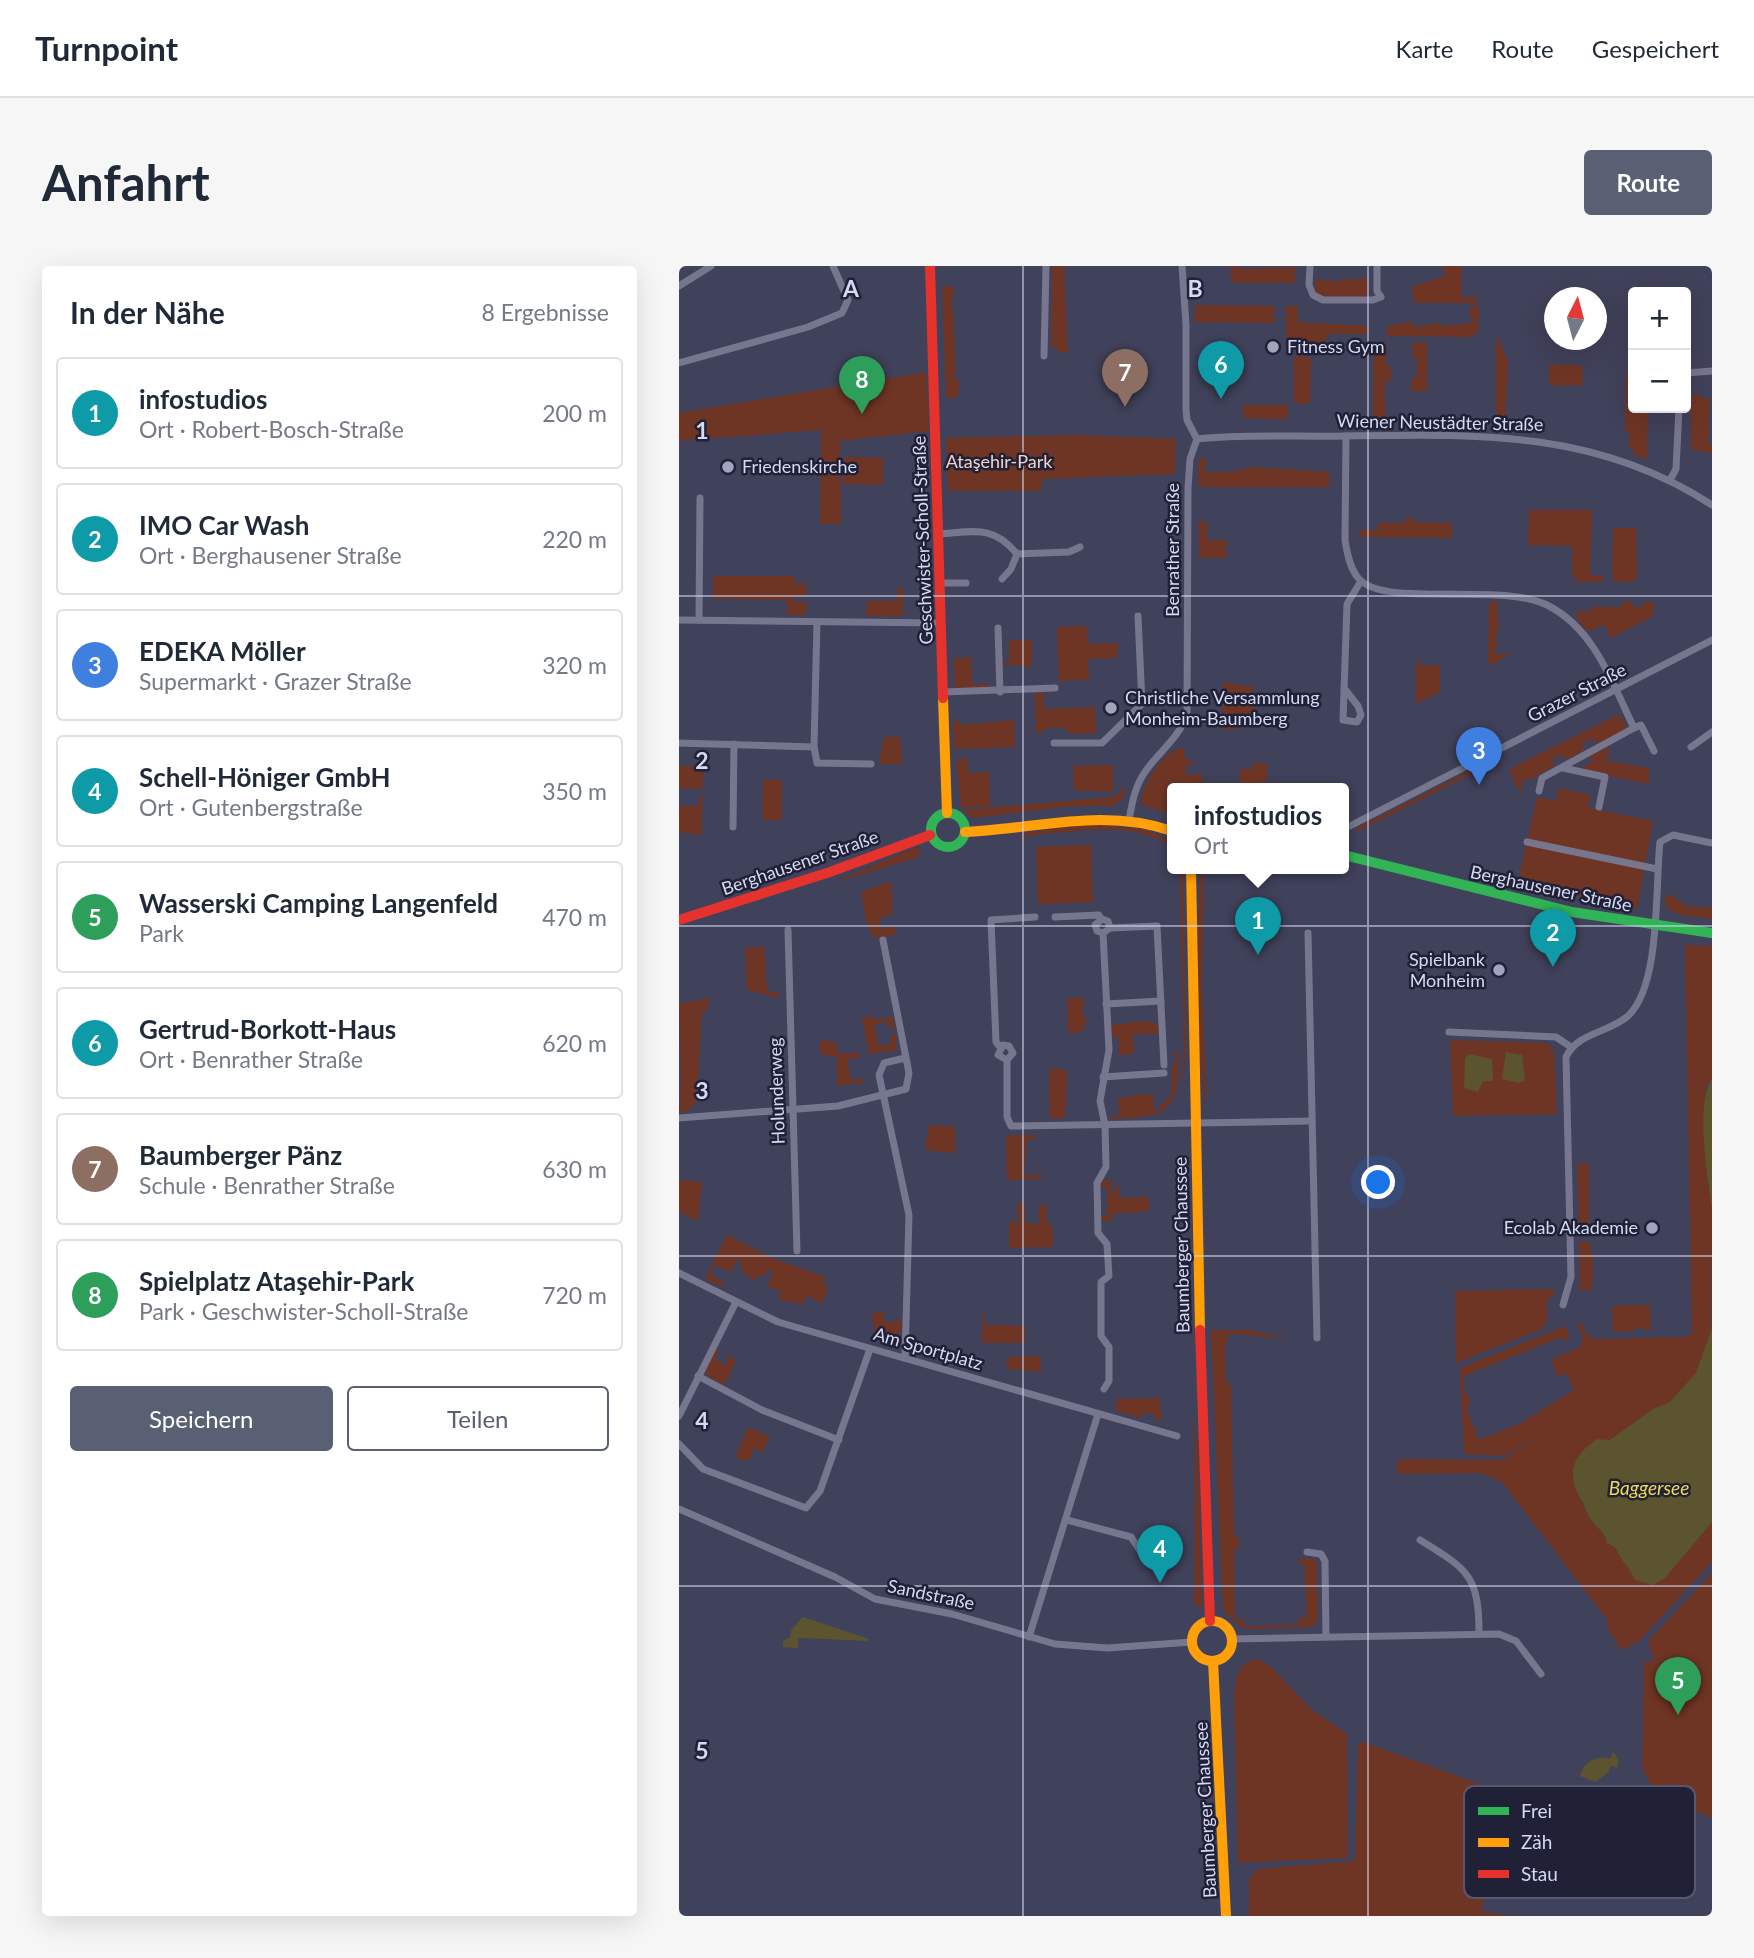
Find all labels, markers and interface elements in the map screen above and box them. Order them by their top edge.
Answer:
text: Turnpoint [35,28,178,68]
text: Karte [1396,34,1453,63]
text: Route [1491,34,1554,63]
text: Gespeichert [1592,34,1719,63]
button: Route [1584,150,1712,215]
text: Anfahrt [42,153,210,211]
text: A [842,274,860,302]
text: B [1187,274,1203,302]
north arrow [1544,287,1607,350]
map controls [1628,287,1691,413]
button: + [1628,287,1691,350]
text: In der Nähe [70,294,225,330]
text: 8 Ergebnisse [481,298,609,326]
place label: Fitness Gym [1287,335,1385,357]
marker: Fitness Gym [1265,339,1281,355]
pin: 6 [1198,341,1244,399]
pin: 7 [1102,349,1148,407]
button: − [1628,350,1691,413]
pin: 8 [839,356,885,414]
text: infostudios [139,383,267,415]
text: 1 [88,399,102,427]
text: 200 m [542,399,607,427]
street label: Wiener Neustädter Straße [1336,409,1544,435]
text: Ort · Robert-Bosch-Straße [139,415,404,443]
text: 1 [695,416,709,444]
street label: Geschwister-Scholl-Straße [907,435,937,645]
park label: Ataşehir-Park [946,450,1053,472]
place label: Friedenskirche [742,455,857,477]
marker: Friedenskirche [720,459,736,475]
street label: Benrather Straße [1161,483,1183,617]
text: IMO Car Wash [139,509,309,541]
text: 2 [88,525,102,553]
text: 220 m [542,525,607,553]
text: Ort · Berghausener Straße [139,541,402,569]
text: EDEKA Möller [139,635,306,667]
text: 3 [88,651,102,679]
text: 320 m [542,651,607,679]
street label: Grazer Straße [1524,658,1630,726]
text: Supermarkt · Grazer Straße [139,667,412,695]
place label: Christliche Versammlung Monheim-Baumberg [1125,686,1320,729]
marker: Christliche Versammlung Monheim-Baumberg [1103,700,1119,716]
pin: 3 [1456,727,1502,785]
text: 2 [695,746,709,774]
text: Schell-Höniger GmbH [139,761,390,793]
text: 4 [88,777,102,805]
text: 350 m [542,777,607,805]
popup [1167,783,1349,874]
text: Ort · Gutenbergstraße [139,793,363,821]
text: infostudios [1194,799,1322,831]
street label: Berghausener Straße [718,825,881,899]
text: Ort [1194,831,1229,859]
street label: Berghausener Straße [1468,860,1634,916]
text: Wasserski Camping Langenfeld [139,887,498,919]
pin: 1 [1235,897,1281,955]
text: 5 [88,903,102,931]
text: 470 m [542,903,607,931]
pin: 2 [1530,909,1576,967]
text: Park [139,919,184,947]
place label: Spielbank Monheim [1409,948,1486,991]
marker: Spielbank Monheim [1491,962,1507,978]
text: Gertrud-Borkott-Haus [139,1013,396,1045]
text: 6 [88,1029,102,1057]
text: 620 m [542,1029,607,1057]
street label: Holunderweg [763,1037,789,1145]
text: Ort · Benrather Straße [139,1045,363,1073]
text: 3 [695,1076,709,1104]
text: Baumberger Pänz [139,1139,342,1171]
text: 7 [88,1155,102,1183]
text: 630 m [542,1155,607,1183]
street label: Baumberger Chaussee [1168,1157,1194,1333]
your location [1361,1165,1395,1199]
text: Schule · Benrather Straße [139,1171,395,1199]
place label: Ecolab Akademie [1504,1216,1638,1238]
marker: Ecolab Akademie [1644,1220,1660,1236]
text: Spielplatz Ataşehir-Park [139,1265,414,1297]
text: 8 [88,1281,102,1309]
text: 720 m [542,1281,607,1309]
text: Park · Geschwister-Scholl-Straße [139,1297,469,1325]
street label: Am Sportplatz [871,1322,985,1374]
button: Speichern [70,1386,333,1451]
button: Teilen [347,1386,609,1451]
text: 4 [695,1406,709,1434]
water label: Baggersee [1609,1476,1689,1499]
pin: 4 [1137,1525,1183,1583]
street label: Sandstraße [886,1574,977,1614]
pin: 5 [1655,1657,1701,1715]
street label: Baumberger Chaussee [1189,1721,1221,1899]
text: 5 [695,1736,709,1764]
legend [1464,1786,1695,1898]
text: Frei [1521,1799,1552,1822]
text: Zäh [1521,1830,1552,1853]
text: Stau [1521,1862,1558,1885]

